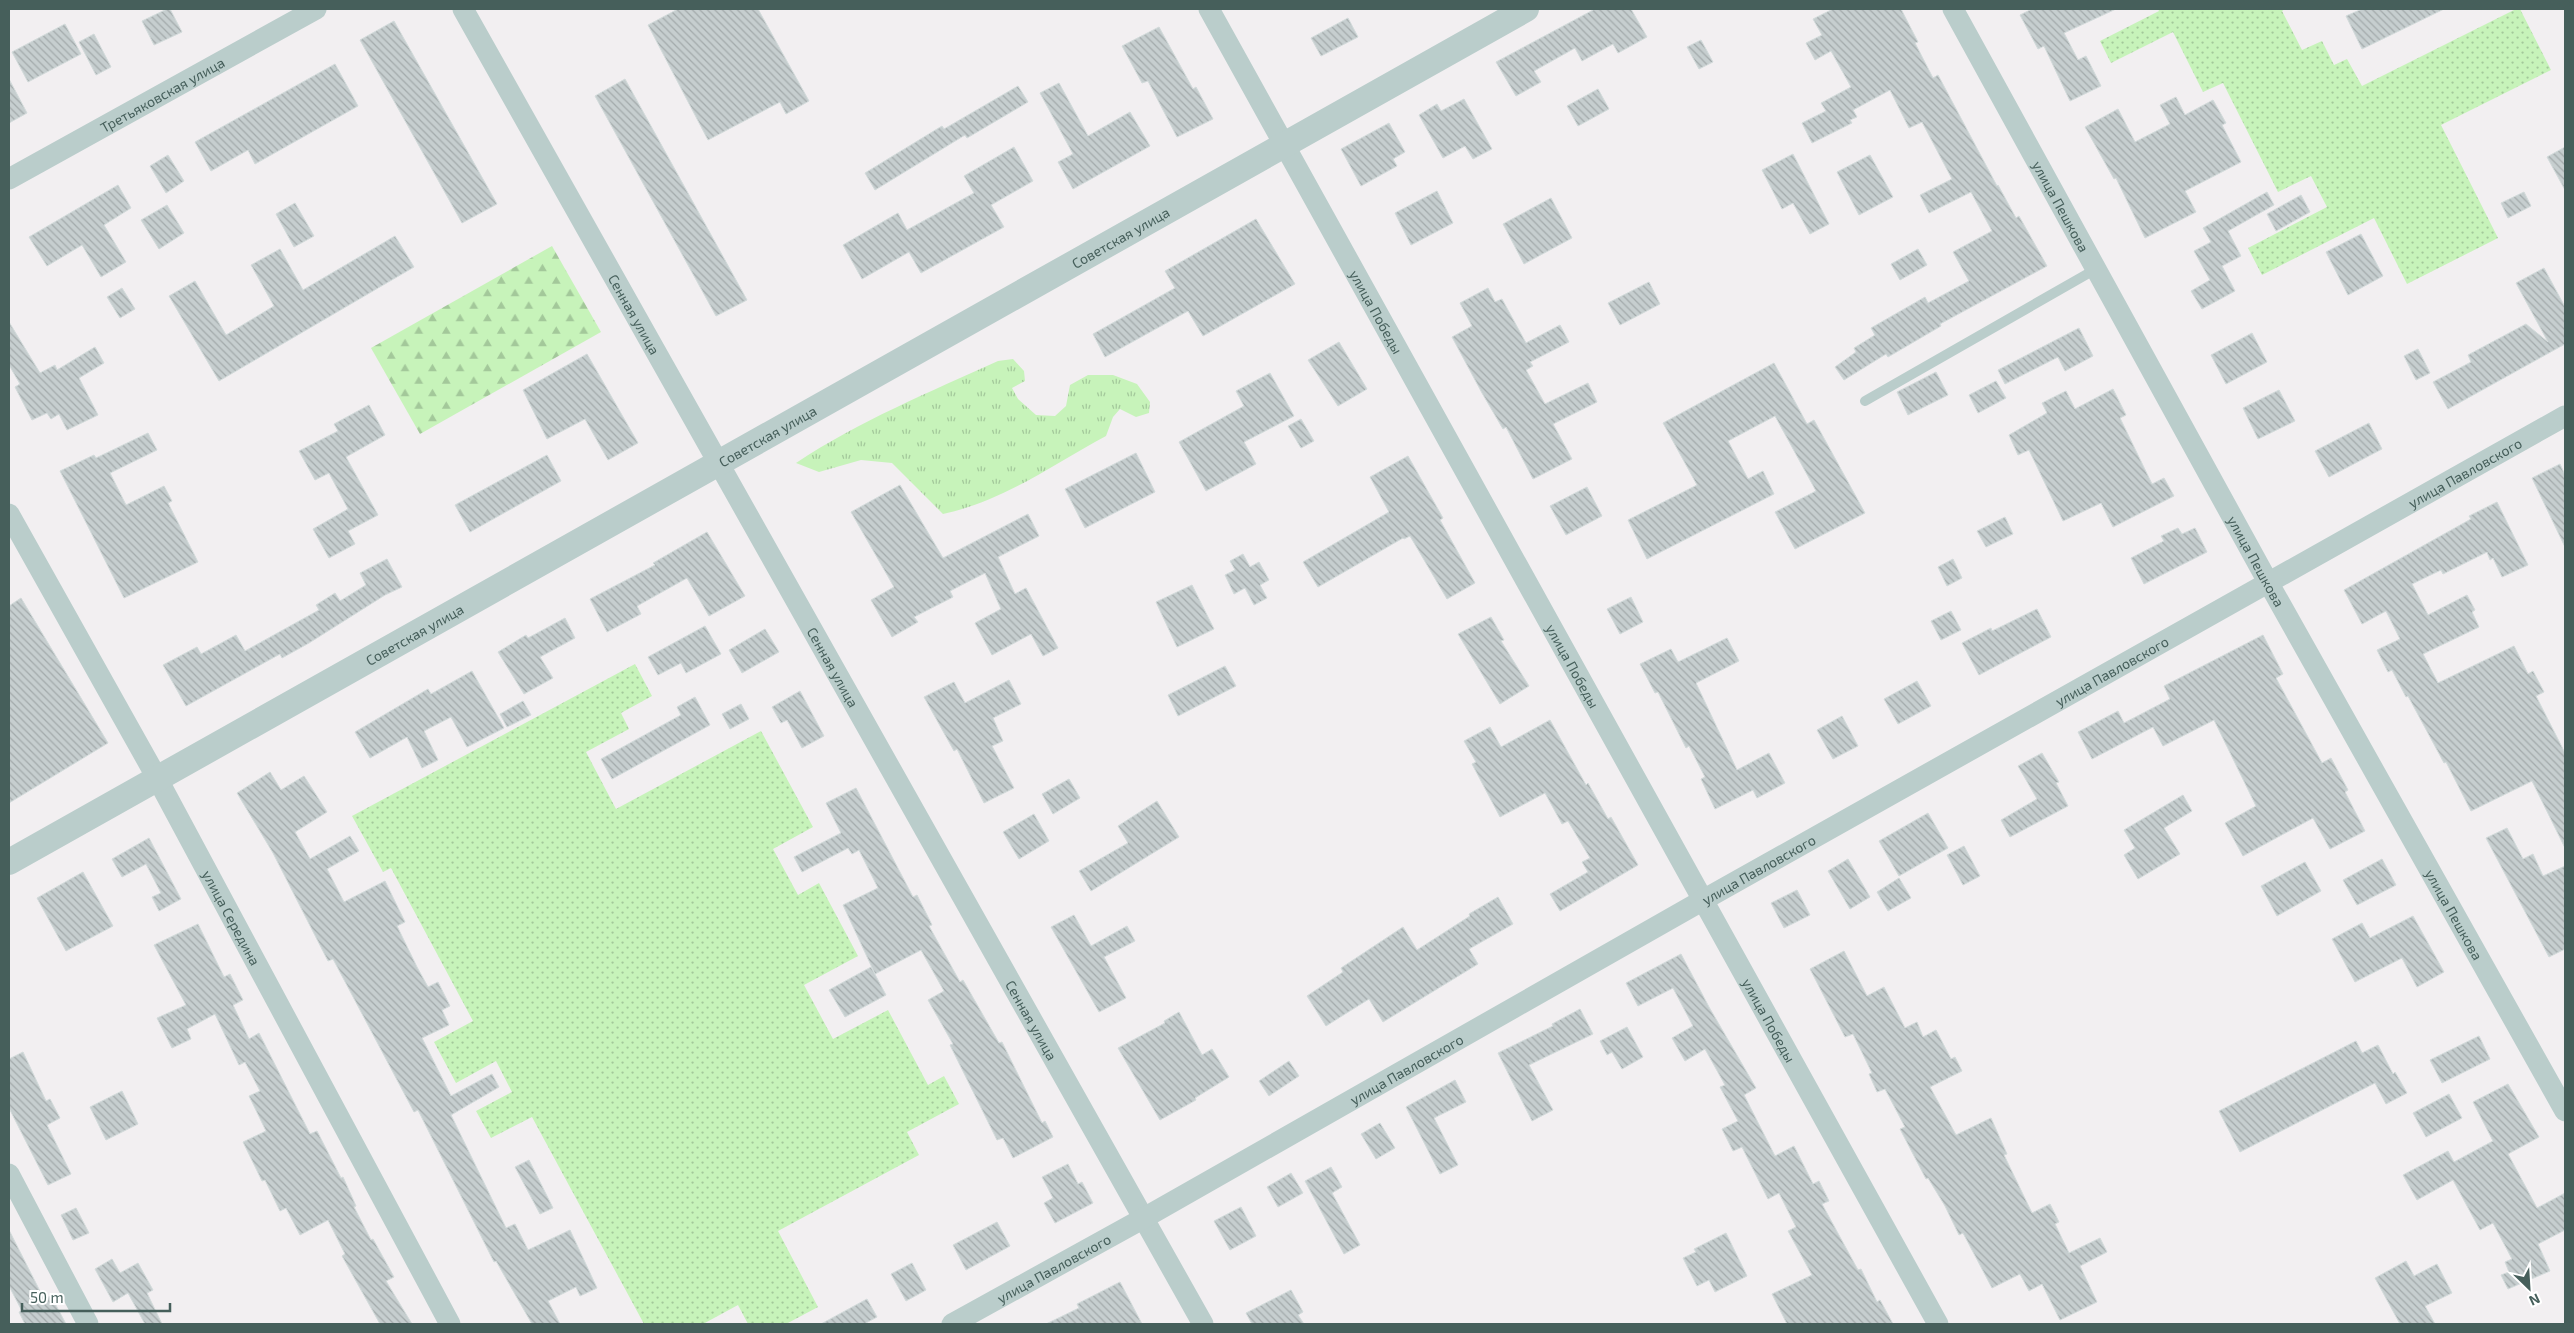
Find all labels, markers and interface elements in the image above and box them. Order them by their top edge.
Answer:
street label: Третьяковская улица [97,53,227,135]
street label: улица Пешкова [2030,158,2093,255]
street label: Советская улица [1068,203,1172,271]
street label: улица Победы [1347,267,1407,357]
street label: Сенная улица [605,271,664,357]
street label: Советская улица [715,401,819,470]
street label: улица Павловского [2405,434,2524,511]
street label: улица Пешкова [2225,513,2289,610]
street label: Советская улица [362,600,466,668]
street label: улица Победы [1543,621,1603,711]
street label: Сенная улица [804,624,863,710]
street label: улица Павловского [2052,632,2171,709]
street label: улица Павловского [1699,830,1818,908]
street label: улица Пешкова [2422,866,2487,963]
street label: улица Середина [199,867,264,968]
street label: улица Победы [1739,975,1800,1065]
street label: Сенная улица [1003,977,1061,1063]
street label: улица Павловского [1347,1030,1466,1108]
street label: улица Павловского [994,1230,1113,1306]
north arrow [2504,1263,2554,1313]
scale bar [22,1280,170,1312]
text: 50 m [30,1288,64,1306]
text: N [2527,1290,2543,1310]

